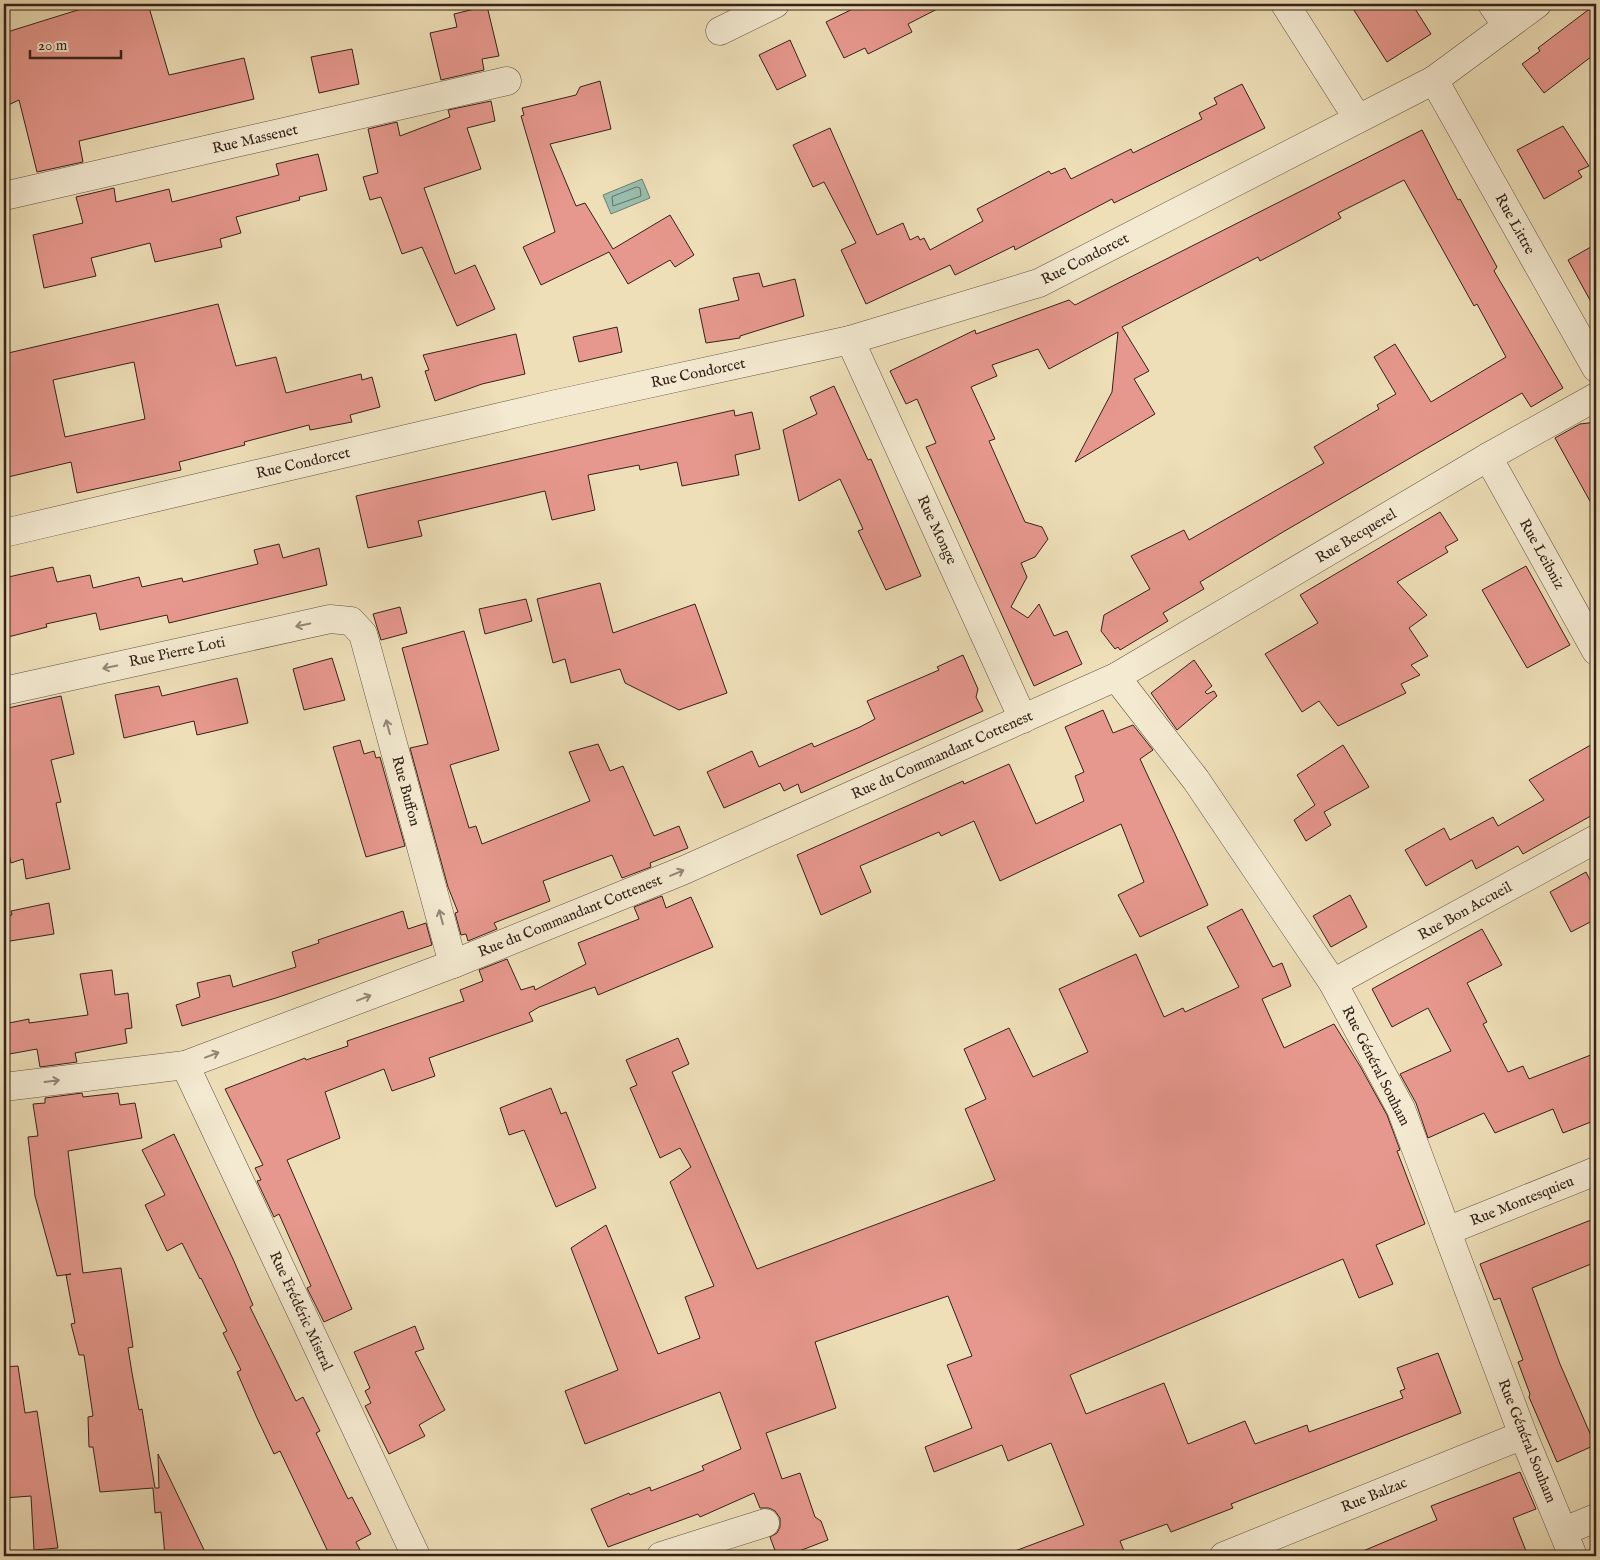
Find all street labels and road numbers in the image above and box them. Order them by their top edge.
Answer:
street label: Rue Massenet [210,120,300,158]
street label: Rue Littre [1491,190,1540,258]
street label: Rue Condorcet [1038,229,1132,289]
street label: Rue Condorcet [649,354,747,392]
street label: Rue Condorcet [254,443,352,483]
street label: Rue Monge [913,492,961,568]
street label: Rue Becquerel [1312,504,1401,568]
street label: Rue Leibniz [1515,515,1569,593]
street label: Rue Pierre Loti [127,633,227,671]
street label: Rue du Commandant Cottenest [848,706,1036,804]
street label: Rue Buffon [388,754,424,828]
street label: Rue du Commandant Cottenest [475,870,665,962]
street label: Rue Bon Accueil [1415,877,1516,945]
street label: Rue Général Souham [1338,1003,1415,1129]
street label: Rue Montesquieu [1467,1171,1577,1230]
street label: Rue Frédéric Mistral [265,1248,337,1375]
street label: Rue Général Souham [1493,1376,1561,1506]
street label: Rue Balzac [1338,1473,1410,1517]

